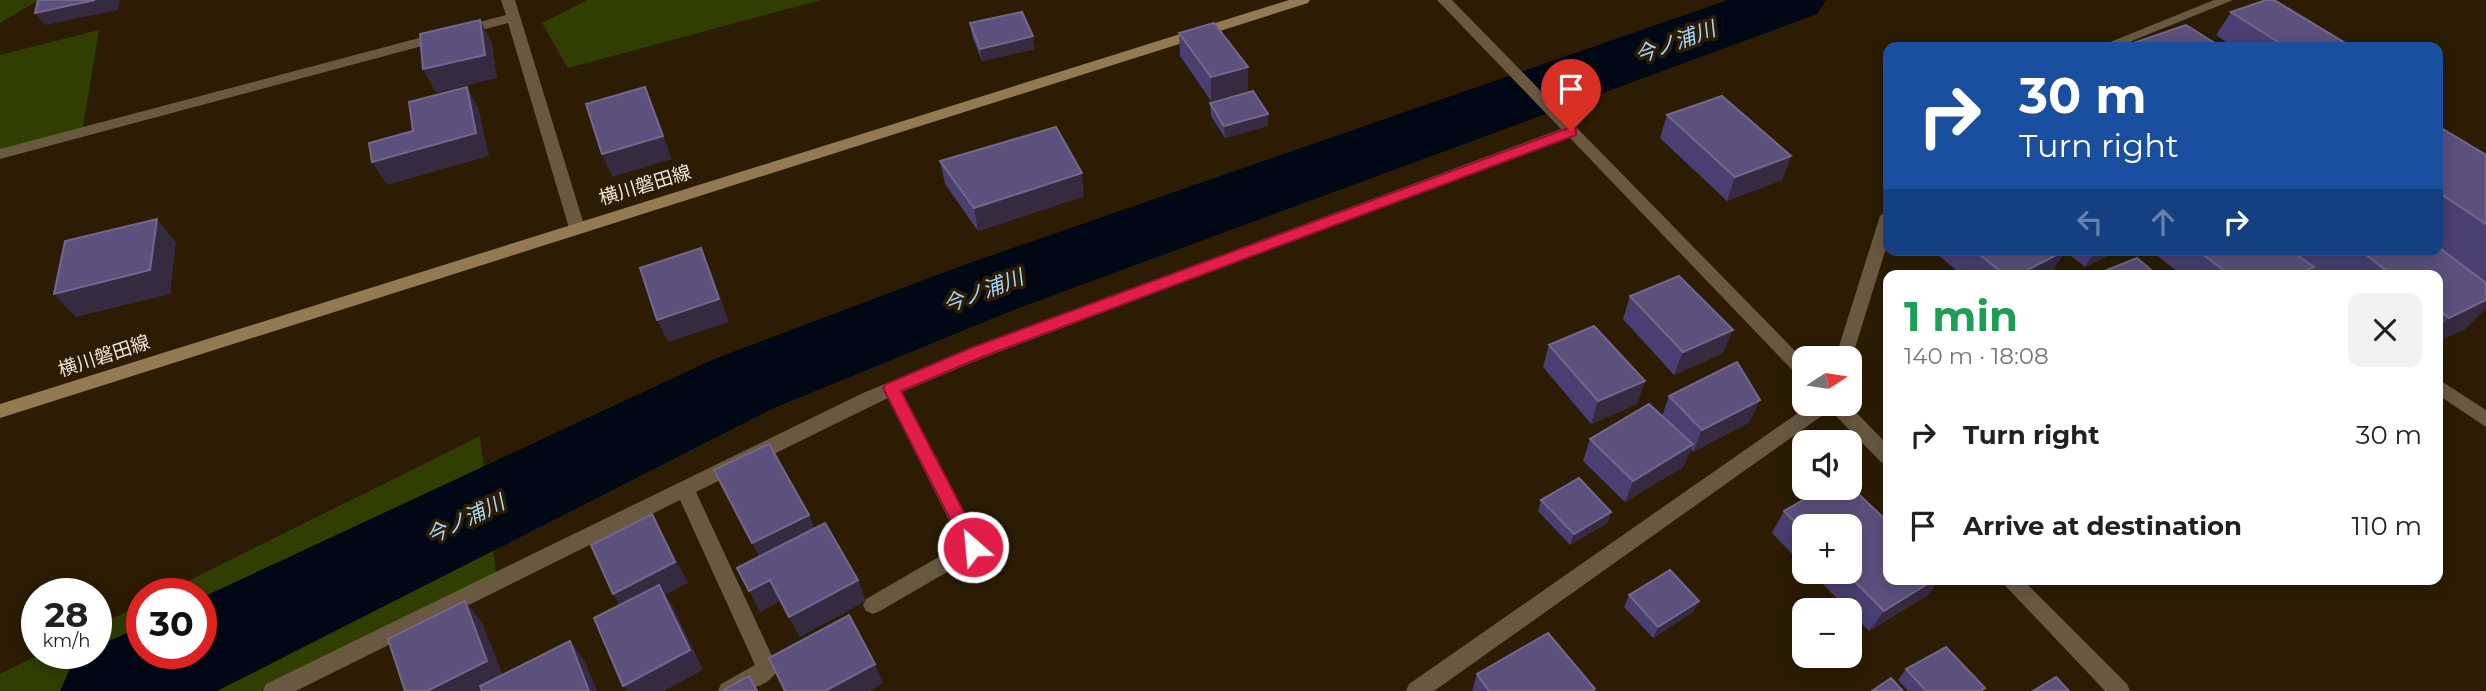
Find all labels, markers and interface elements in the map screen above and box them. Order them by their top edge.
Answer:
water label: 今ノ浦川 [1631,15,1721,68]
pin [1541,59,1601,131]
text: 30 m [2019,66,2147,125]
icon: arrive [1552,70,1590,108]
icon: right [1904,70,1995,161]
text: Turn right [2019,126,2179,165]
street label: 横川磐田線 [596,160,694,210]
icon: left [2071,203,2109,241]
icon: ahead [2144,203,2182,241]
icon: right [2217,203,2255,241]
water label: 今ノ浦川 [939,264,1029,318]
text: 1 min [1904,290,2018,342]
button: close [2348,293,2422,367]
street label: 横川磐田線 [55,330,153,382]
text: 140 m · 18:08 [1904,342,2049,370]
north arrow [1792,346,1862,416]
map controls [1792,346,1862,668]
icon: right [1904,416,1942,454]
text: Turn right [1963,419,2099,451]
text: 30 m [2356,419,2422,451]
button: sound [1792,430,1862,500]
water label: 今ノ浦川 [422,488,510,549]
icon: arrive [1904,507,1942,545]
position arrow [936,510,1010,584]
text: Arrive at destination [1963,510,2242,542]
text: 110 m [2352,510,2422,542]
button: + [1792,514,1862,584]
speed limit sign: 30 [126,578,217,669]
text: 28 [45,593,88,636]
button: − [1792,598,1862,668]
text: km/h [42,630,91,652]

